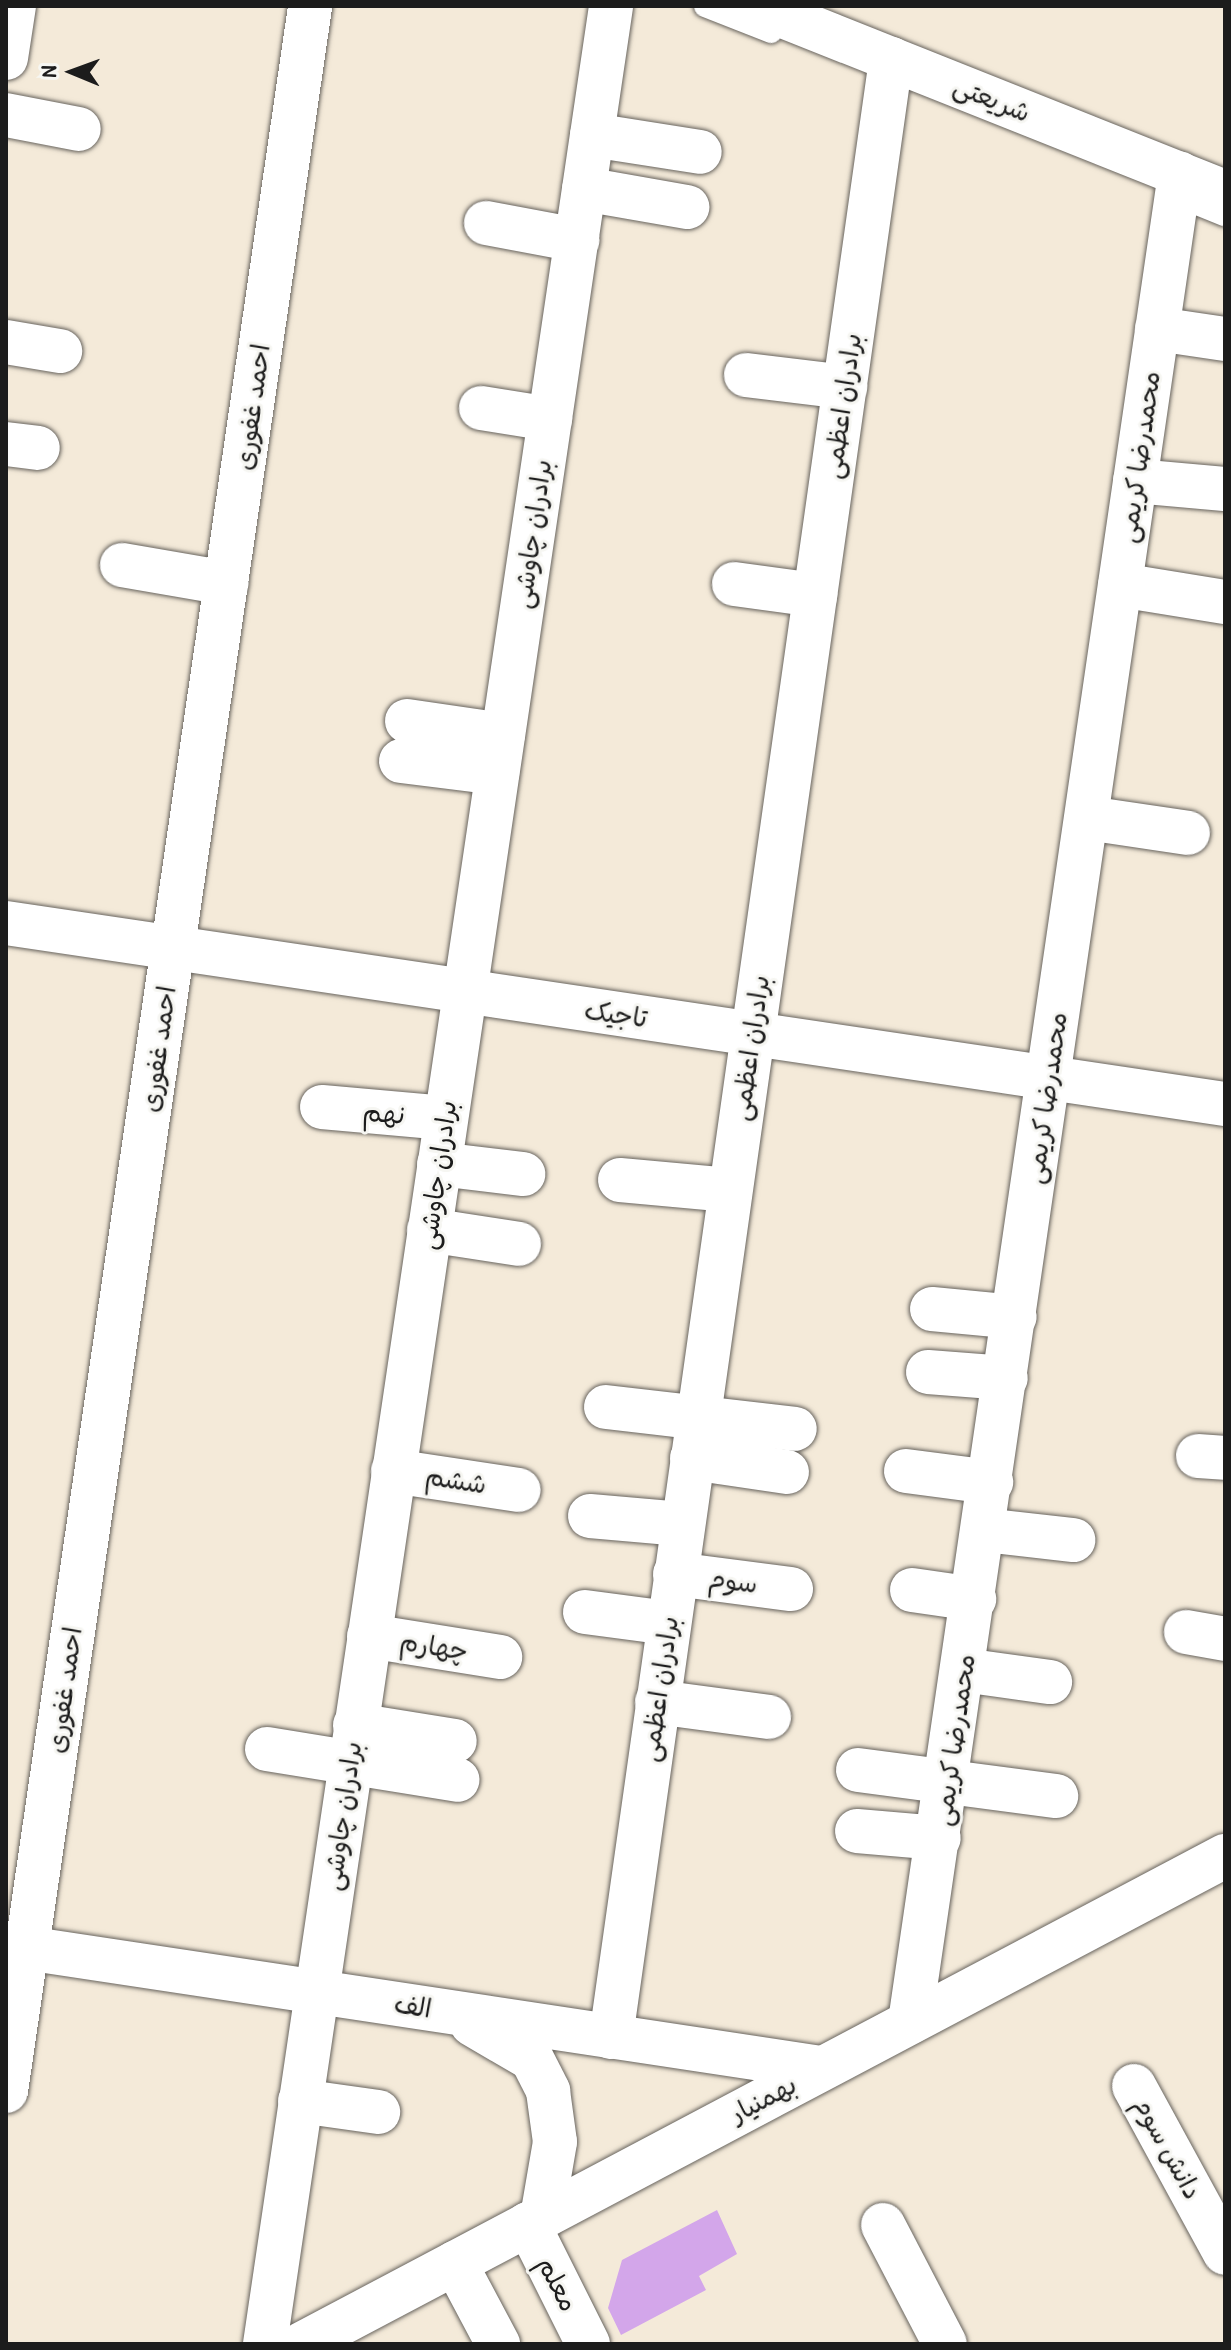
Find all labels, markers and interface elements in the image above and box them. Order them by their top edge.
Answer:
north arrow [32,32,112,112]
text: N [33,65,63,78]
street label: شریعتی [949,70,1035,128]
street label: برادران اعظمی [816,331,868,481]
street label: احمد غفوری [228,342,276,472]
street label: محمدرضا کریمی [1111,369,1167,545]
street label: برادران چاوشی [506,457,558,611]
street label: برادران اعظمی [724,973,776,1123]
street label: احمد غفوری [134,984,182,1114]
street label: تاجیک [583,994,649,1034]
street label: محمدرضا کریمی [1018,1010,1074,1186]
street label: نهم [362,1096,406,1130]
street label: برادران چاوشی [411,1098,463,1252]
street label: ششم [423,1460,489,1500]
street label: سوم [707,1563,759,1599]
street label: برادران اعظمی [633,1614,685,1764]
street label: احمد غفوری [40,1625,88,1755]
street label: چهارم [398,1625,470,1667]
street label: محمدرضا کریمی [926,1652,982,1828]
street label: برادران چاوشی [316,1739,368,1893]
street label: الف [392,1988,434,2024]
street label: بهمنیار [724,2068,802,2130]
street label: دانش سوم [1127,2092,1209,2204]
street label: معلم [531,2252,585,2316]

